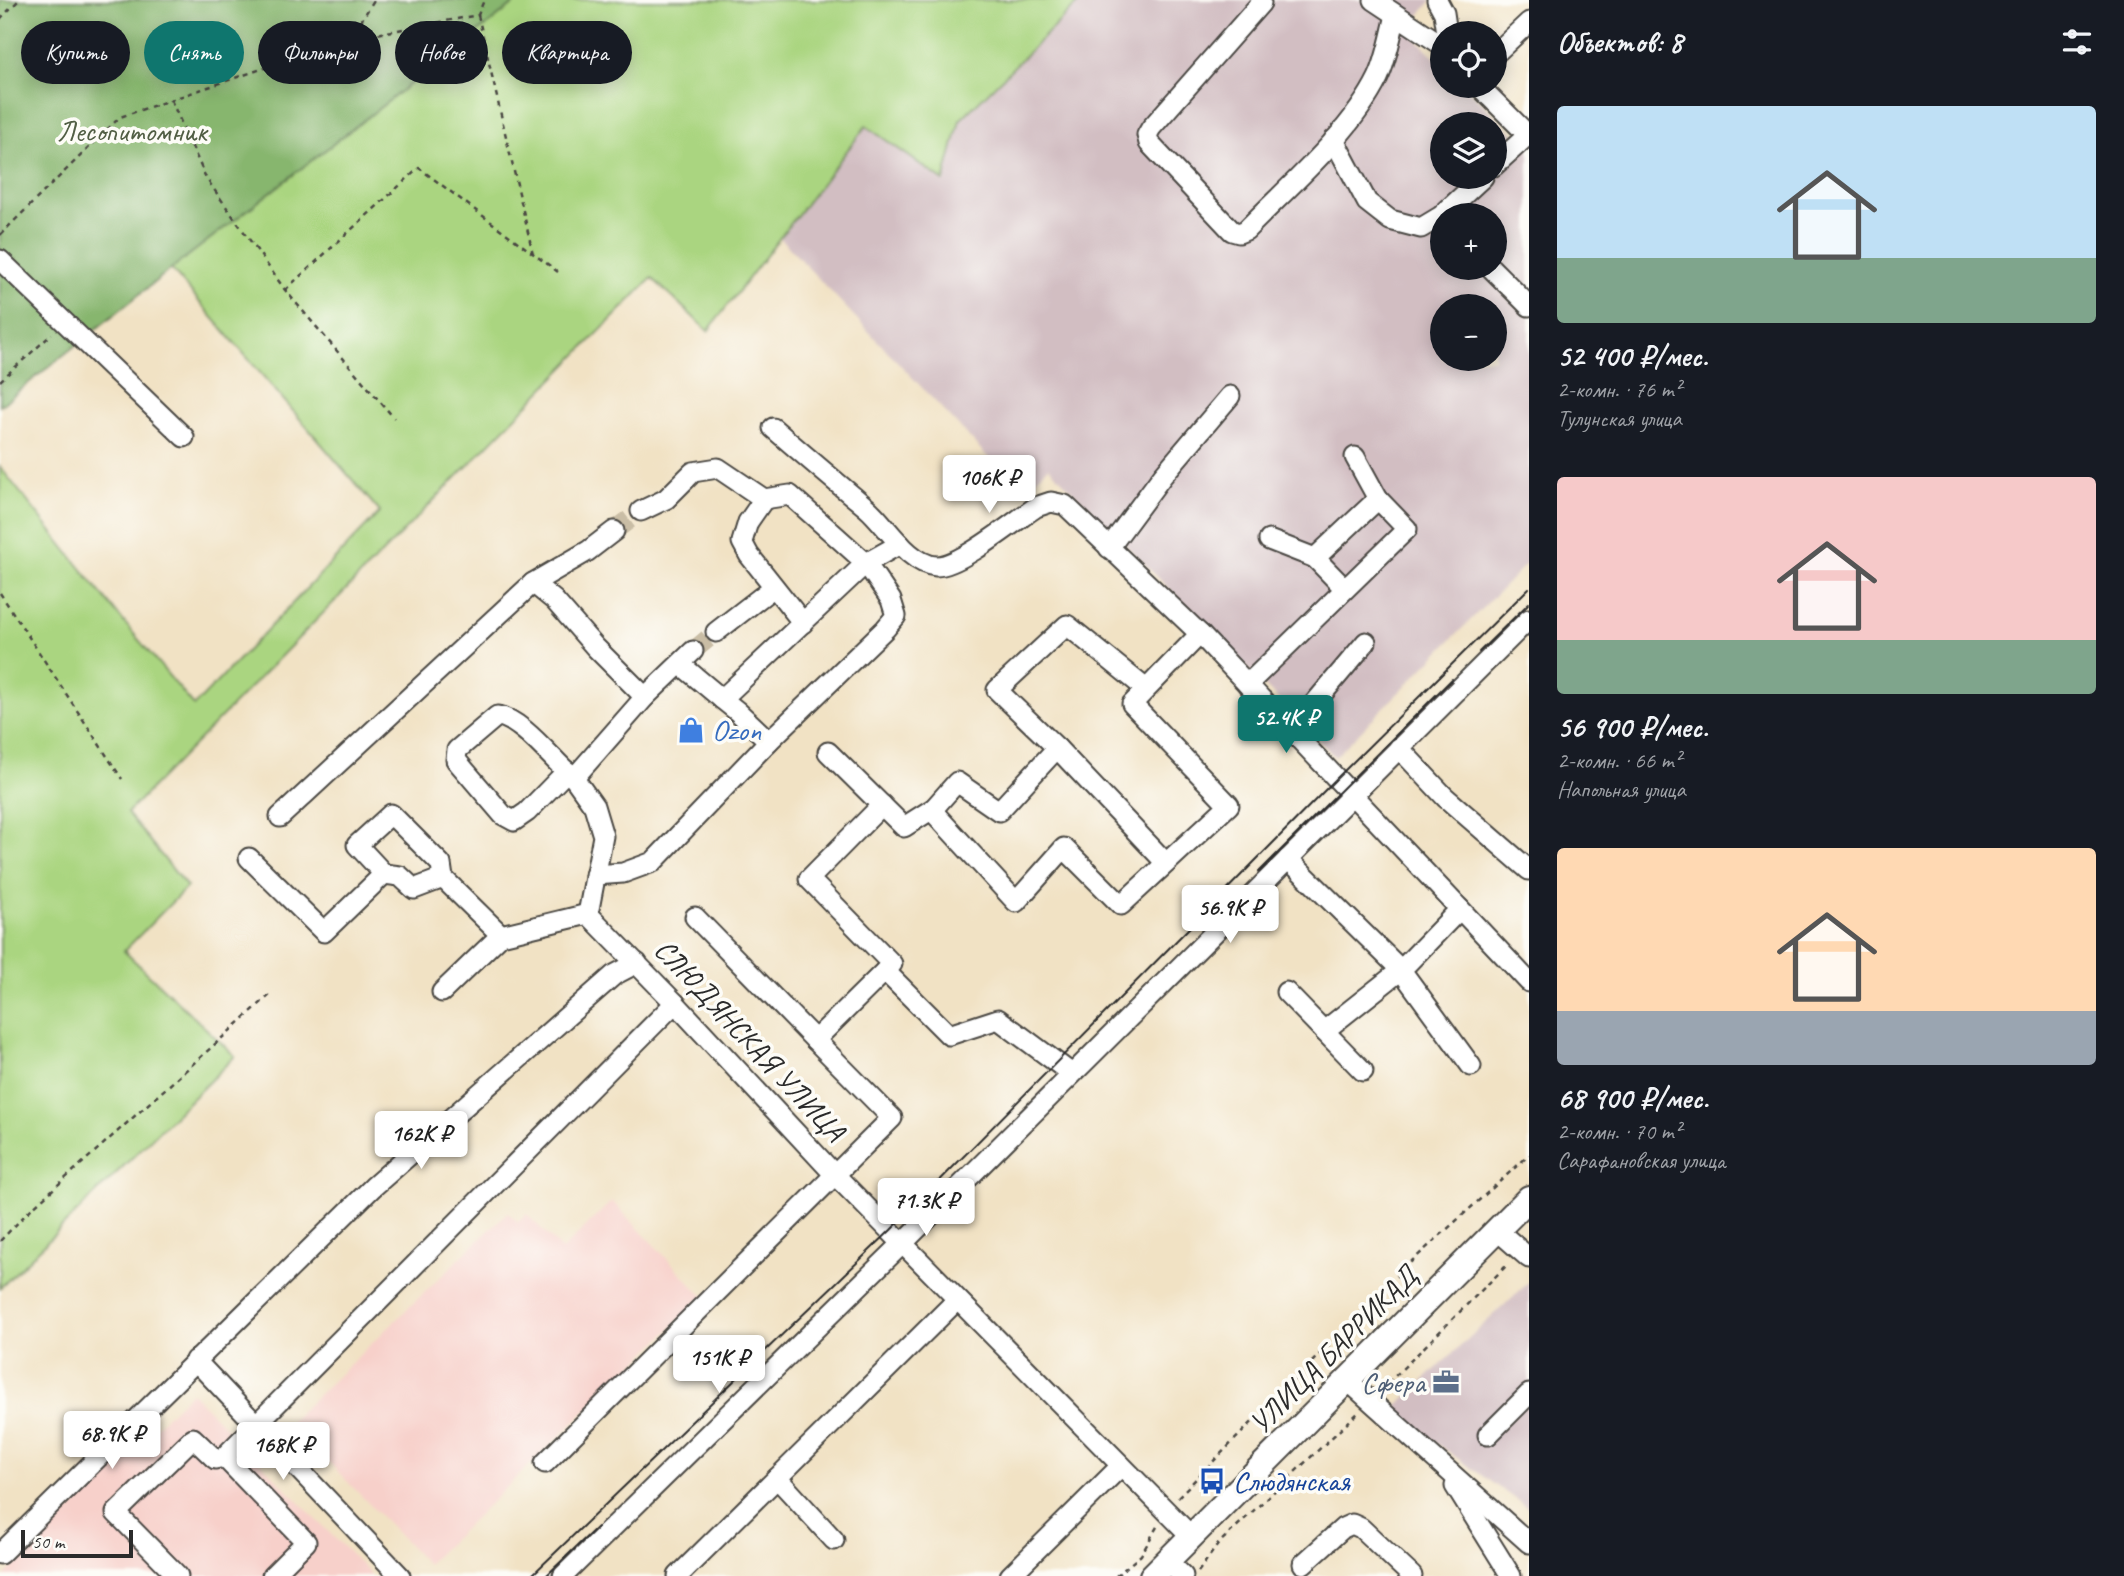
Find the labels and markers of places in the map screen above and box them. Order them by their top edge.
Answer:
pin: 106K ₽ [932,456,1046,515]
pin: 52.4K ₽ [1221,696,1351,755]
place label: Ozon [712,711,762,749]
shop icon: Ozon [676,715,706,745]
pin: 56.9K ₽ [1165,886,1295,945]
pin: 162K ₽ [364,1112,478,1171]
pin: 71.3K ₽ [861,1178,991,1238]
pin: 151K ₽ [662,1336,776,1395]
place label: Сфера [1361,1363,1427,1401]
office icon: Сфера [1431,1367,1461,1397]
pin: 68.9K ₽ [47,1412,177,1471]
pin: 168K ₽ [226,1422,340,1482]
place label: Слюдянская [1233,1462,1351,1500]
bus stop icon: Слюдянская [1197,1466,1227,1496]

